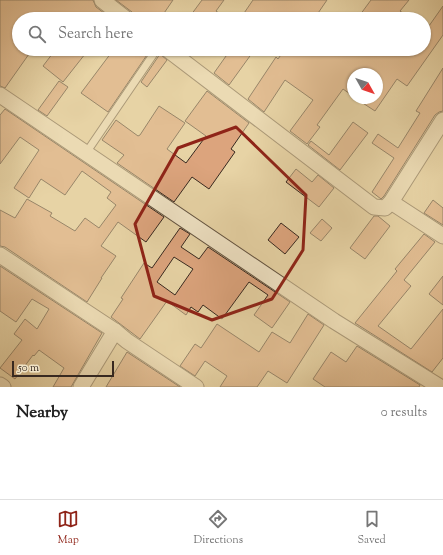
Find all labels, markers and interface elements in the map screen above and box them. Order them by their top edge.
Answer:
search box [12,12,431,56]
icon: search [26,23,48,45]
text: Search here [58,24,133,45]
north arrow [347,68,383,104]
scale bar [12,359,114,378]
text: 50 m [18,360,39,376]
text: Nearby [16,401,68,425]
text: 0 results [381,404,427,422]
tab: Map [57,508,79,548]
tab: Directions [194,508,243,548]
tab: Saved [358,508,386,548]

